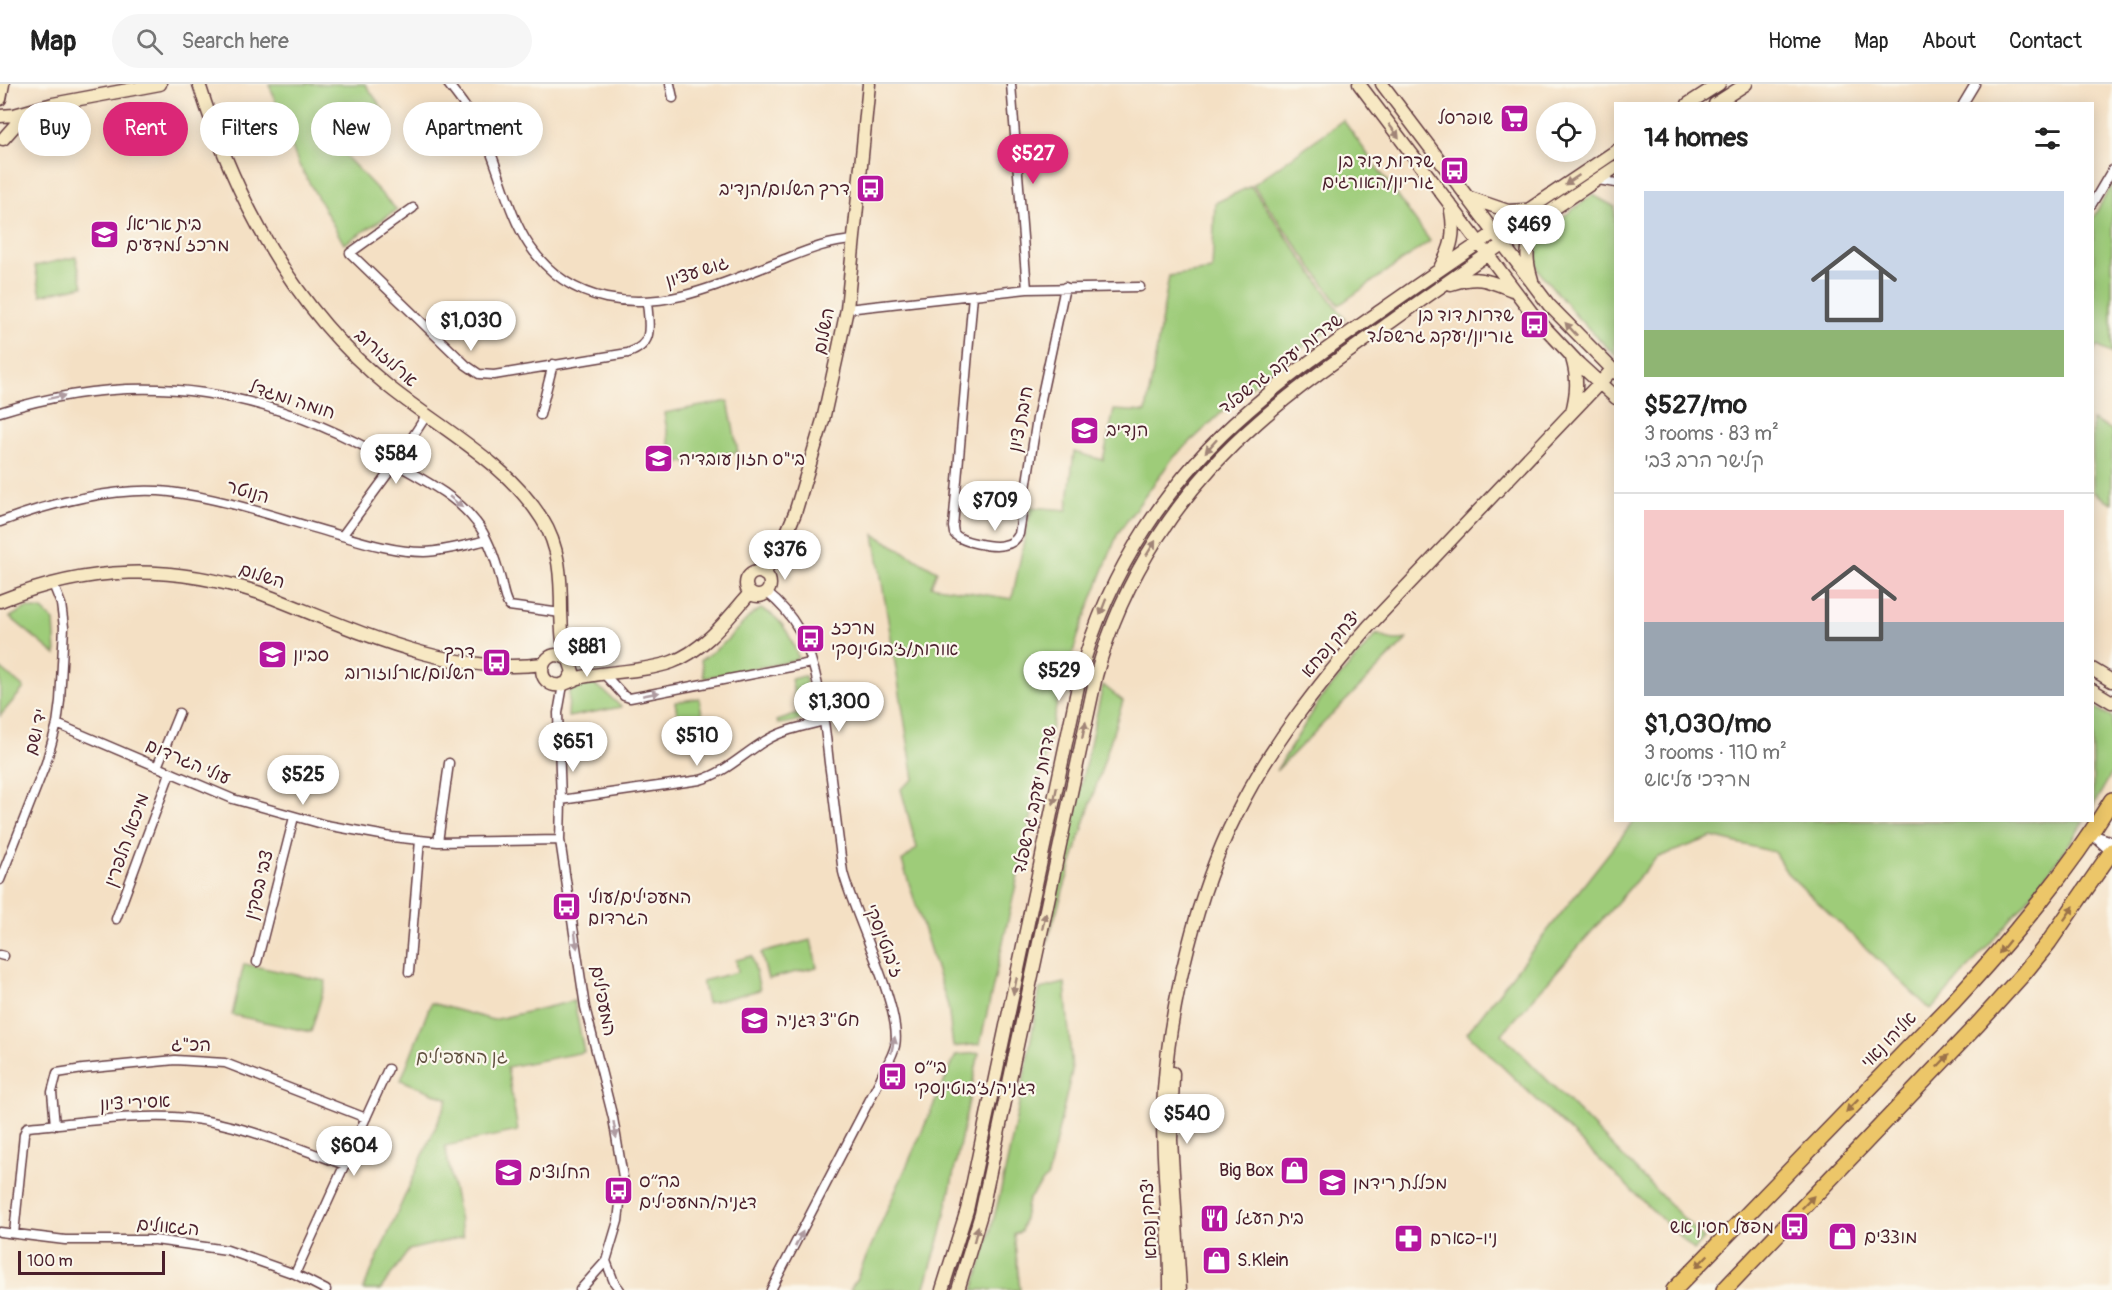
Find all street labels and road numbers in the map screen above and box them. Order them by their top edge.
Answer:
street label: גוש עציון [662,251,732,293]
street label: השלום [808,306,840,356]
street label: שדרות יעקב גרשפלד [1214,308,1348,420]
street label: ארלוזורוב [350,324,422,392]
street label: חומה ומגדל [246,375,338,425]
street label: חיבת ציון [1003,384,1039,454]
street label: הנוטר [224,475,272,509]
street label: השלום [236,558,288,594]
street label: יצחק נפחא [1296,605,1366,683]
street label: יד ושם [20,707,52,757]
street label: שדרות יעקב גרשפלד [1008,723,1062,877]
street label: עולי הגרדום [142,734,234,790]
street label: מיכאל הלפרין [99,790,155,890]
street label: צבי בסקין [239,848,279,922]
street label: ז'בוטינסקי [859,901,909,981]
street label: המעפילים [585,964,621,1038]
street label: אליהו נאוי [1856,1007,1922,1073]
street label: הכ"ג [171,1033,211,1057]
street label: אסירי ציון [99,1090,171,1116]
street label: יצחק נפחא [1135,1178,1163,1260]
street label: הגאולים [136,1213,200,1241]

